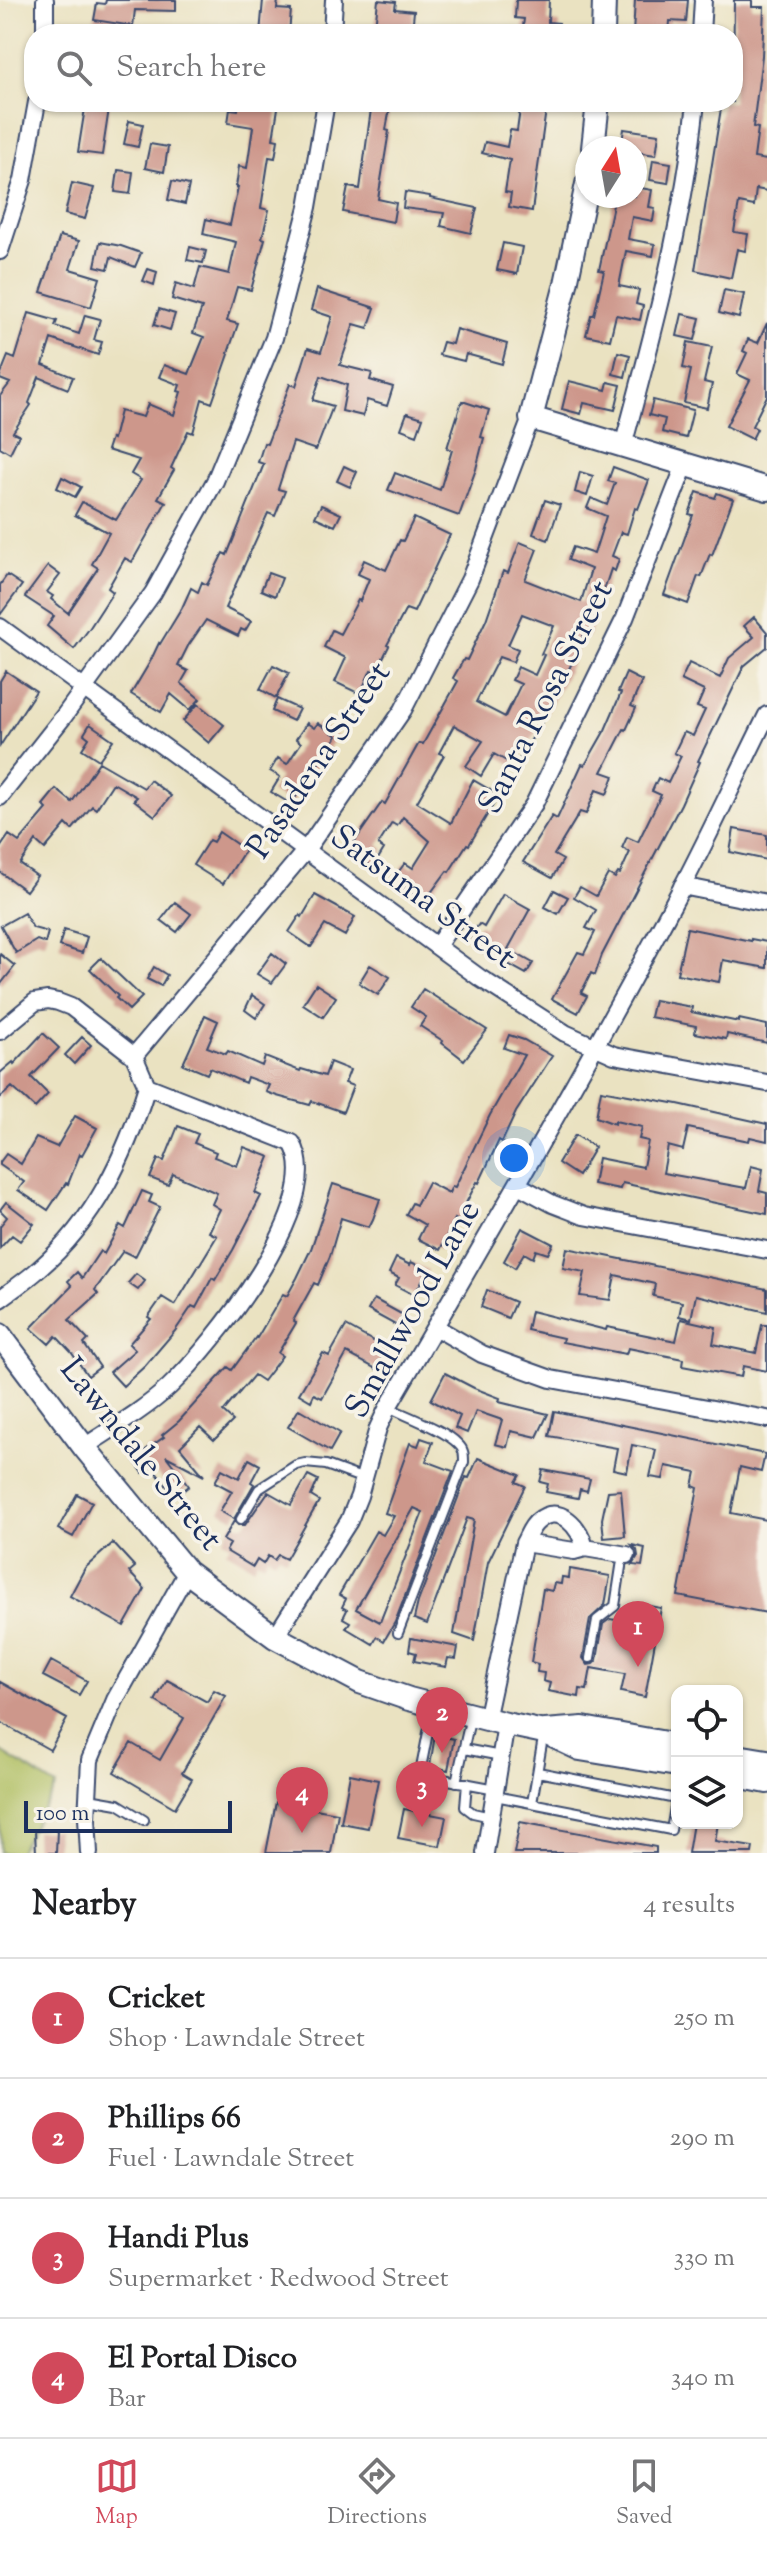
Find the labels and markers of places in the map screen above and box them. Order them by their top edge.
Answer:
pin: 1 [612,1601,664,1667]
pin: 2 [416,1687,468,1753]
pin: 3 [396,1761,448,1827]
pin: 4 [276,1767,328,1833]

